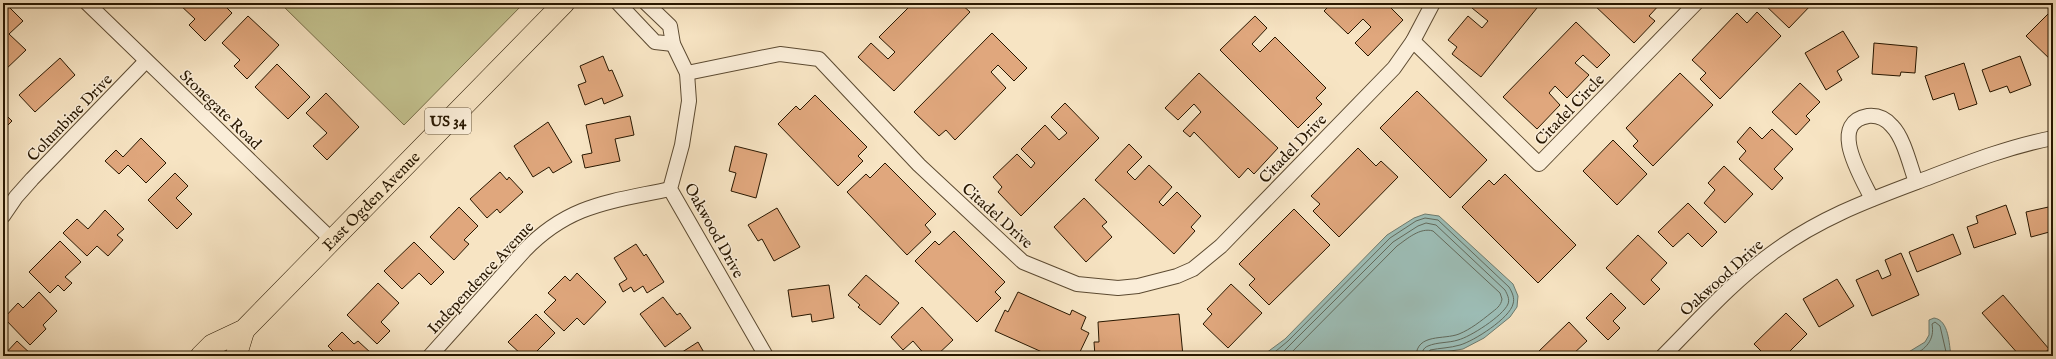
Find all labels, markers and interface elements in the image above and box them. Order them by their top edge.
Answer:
street label: Stonegate Road [174,66,265,155]
street label: Columbine Drive [24,70,117,166]
street label: Citadel Circle [1531,70,1610,150]
road number: US 34 [425,108,471,134]
street label: Citadel Drive [1255,110,1332,188]
street label: East Ogden Avenue [319,148,425,256]
street label: Citadel Drive [957,179,1036,254]
street label: Oakwood Drive [679,180,748,282]
street label: Independence Avenue [424,218,539,339]
street label: Oakwood Drive [1676,236,1768,321]

